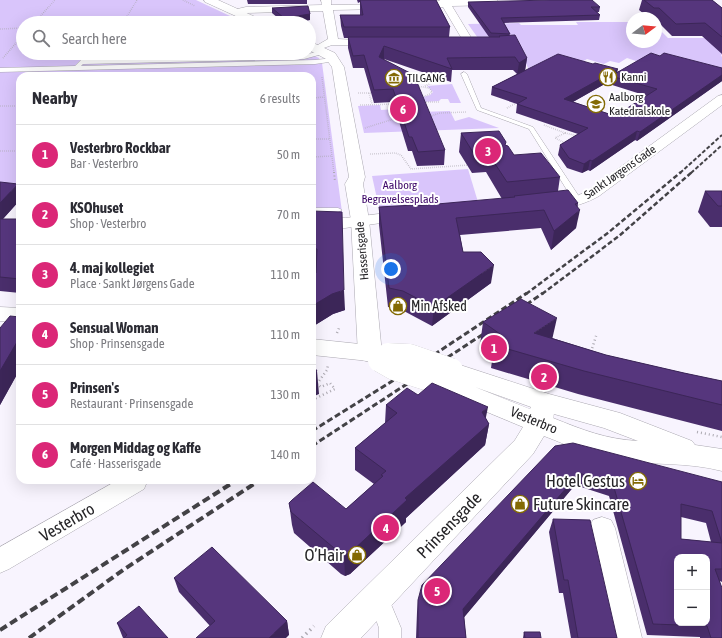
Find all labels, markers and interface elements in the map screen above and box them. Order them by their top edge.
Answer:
north arrow [626,12,662,48]
search box [16,16,316,60]
icon: search [30,27,52,49]
text: Search here [62,30,127,47]
restaurant icon: Kanni [598,67,618,87]
museum icon: TILGANG [384,68,404,88]
place label: Kanni [621,70,647,84]
place label: TILGANG [407,71,445,85]
text: Nearby [32,88,78,108]
place label: Aalborg Katedralskole [609,90,670,118]
text: 6 results [260,91,300,106]
pin: 6 [390,94,416,124]
school or university icon: Aalborg Katedralskole [586,94,606,114]
pin: 3 [475,136,501,166]
text: Vesterbro Rockbar [70,139,170,156]
street label: Sankt Jørgens Gade [581,142,659,202]
text: 1 [42,147,48,162]
text: 50 m [277,147,300,162]
text: Bar · Vesterbro [70,156,138,171]
park label: Aalborg Begravelsesplads [362,178,438,206]
text: KSOhuset [70,199,123,216]
text: 2 [42,207,48,222]
text: 70 m [277,207,300,222]
text: Shop · Vesterbro [70,216,146,231]
street label: Hasserisgade [352,221,372,281]
text: 4. maj kollegiet [70,259,154,276]
your location [381,259,401,279]
text: 3 [42,267,48,282]
text: 110 m [271,267,300,282]
text: Place · Sankt Jørgens Gade [70,276,195,291]
shop icon: Min Afsked [388,296,408,316]
place label: Min Afsked [411,298,467,314]
text: Sensual Woman [70,319,158,336]
text: 4 [42,327,48,342]
text: 110 m [271,327,300,342]
pin: 1 [481,333,507,363]
text: Shop · Prinsensgade [70,336,165,351]
pin: 2 [531,362,557,392]
text: Prinsen's [70,379,119,396]
text: 5 [42,387,48,402]
text: 130 m [271,387,300,402]
text: Restaurant · Prinsensgade [70,396,193,411]
street label: Vesterbro [508,403,560,437]
text: Morgen Middag og Kaffe [70,439,201,456]
text: 6 [42,447,48,462]
text: 140 m [271,447,300,462]
text: Café · Hasserisgade [70,456,161,471]
place label: Hotel Gestus [546,471,625,491]
hotel icon: Hotel Gestus [628,471,648,491]
street label: Prinsensgade [413,488,486,562]
shop icon: Future Skincare [510,494,530,514]
place label: Future Skincare [533,494,630,514]
street label: Vesterbro [36,498,98,546]
pin: 4 [373,513,399,543]
place label: O’Hair [304,545,345,565]
shop icon: O’Hair [347,545,367,565]
map controls [674,554,710,626]
button: + [674,554,710,590]
pin: 5 [424,576,450,606]
button: − [674,590,710,626]

